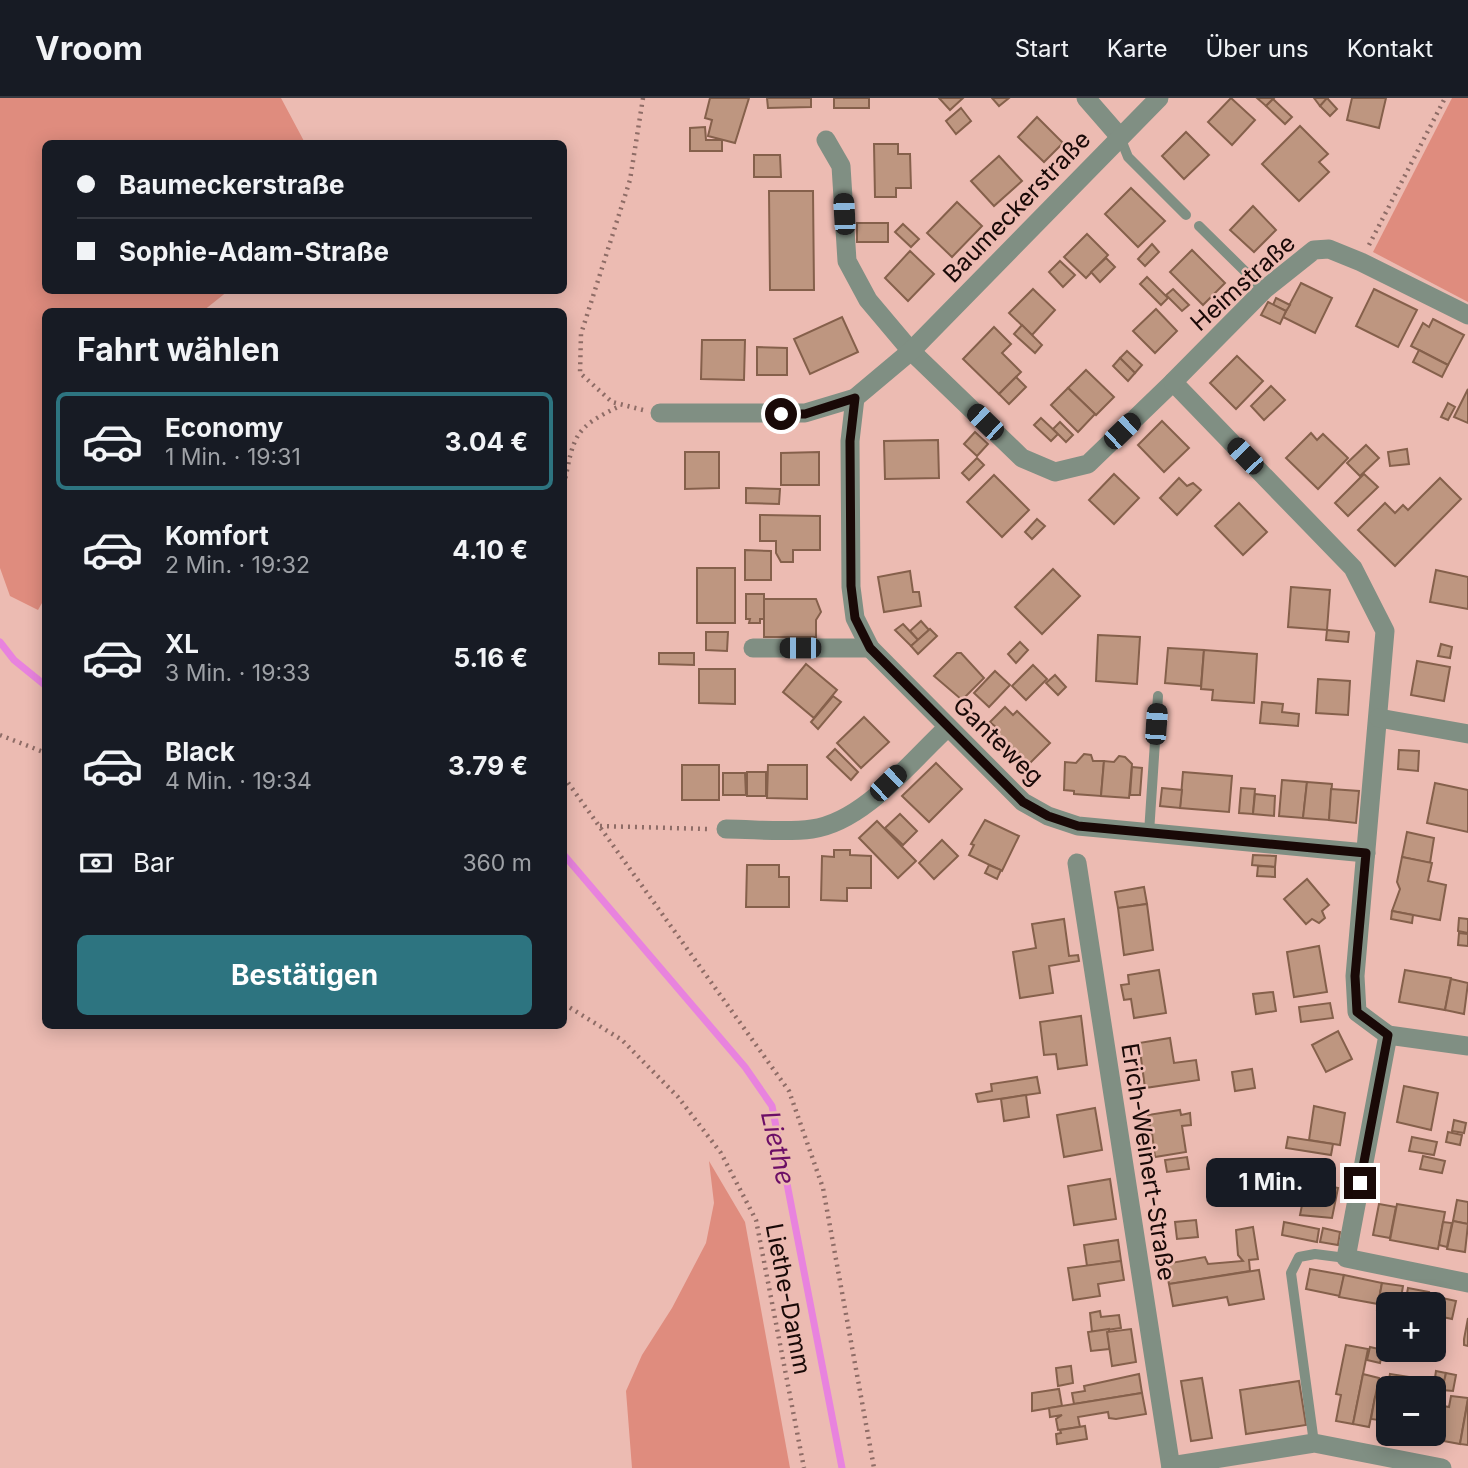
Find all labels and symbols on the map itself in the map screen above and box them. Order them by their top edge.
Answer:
street label: Baumeckerstraße [937,125,1096,289]
car [833,192,856,236]
street label: Heimstraße [1184,228,1301,337]
route start [765,398,797,430]
car [963,400,1008,444]
car [1100,409,1145,453]
car [1223,434,1268,478]
car [780,638,822,659]
street label: Ganteweg [947,690,1050,791]
car [1145,702,1168,746]
car [866,761,911,805]
street label: Erich-Weinert-Straße [1115,1041,1182,1283]
water label: Liethe [755,1108,802,1188]
callout: 1 Min. [1206,1158,1336,1208]
route end [1344,1167,1376,1199]
street label: Liethe-Damm [760,1221,817,1377]

